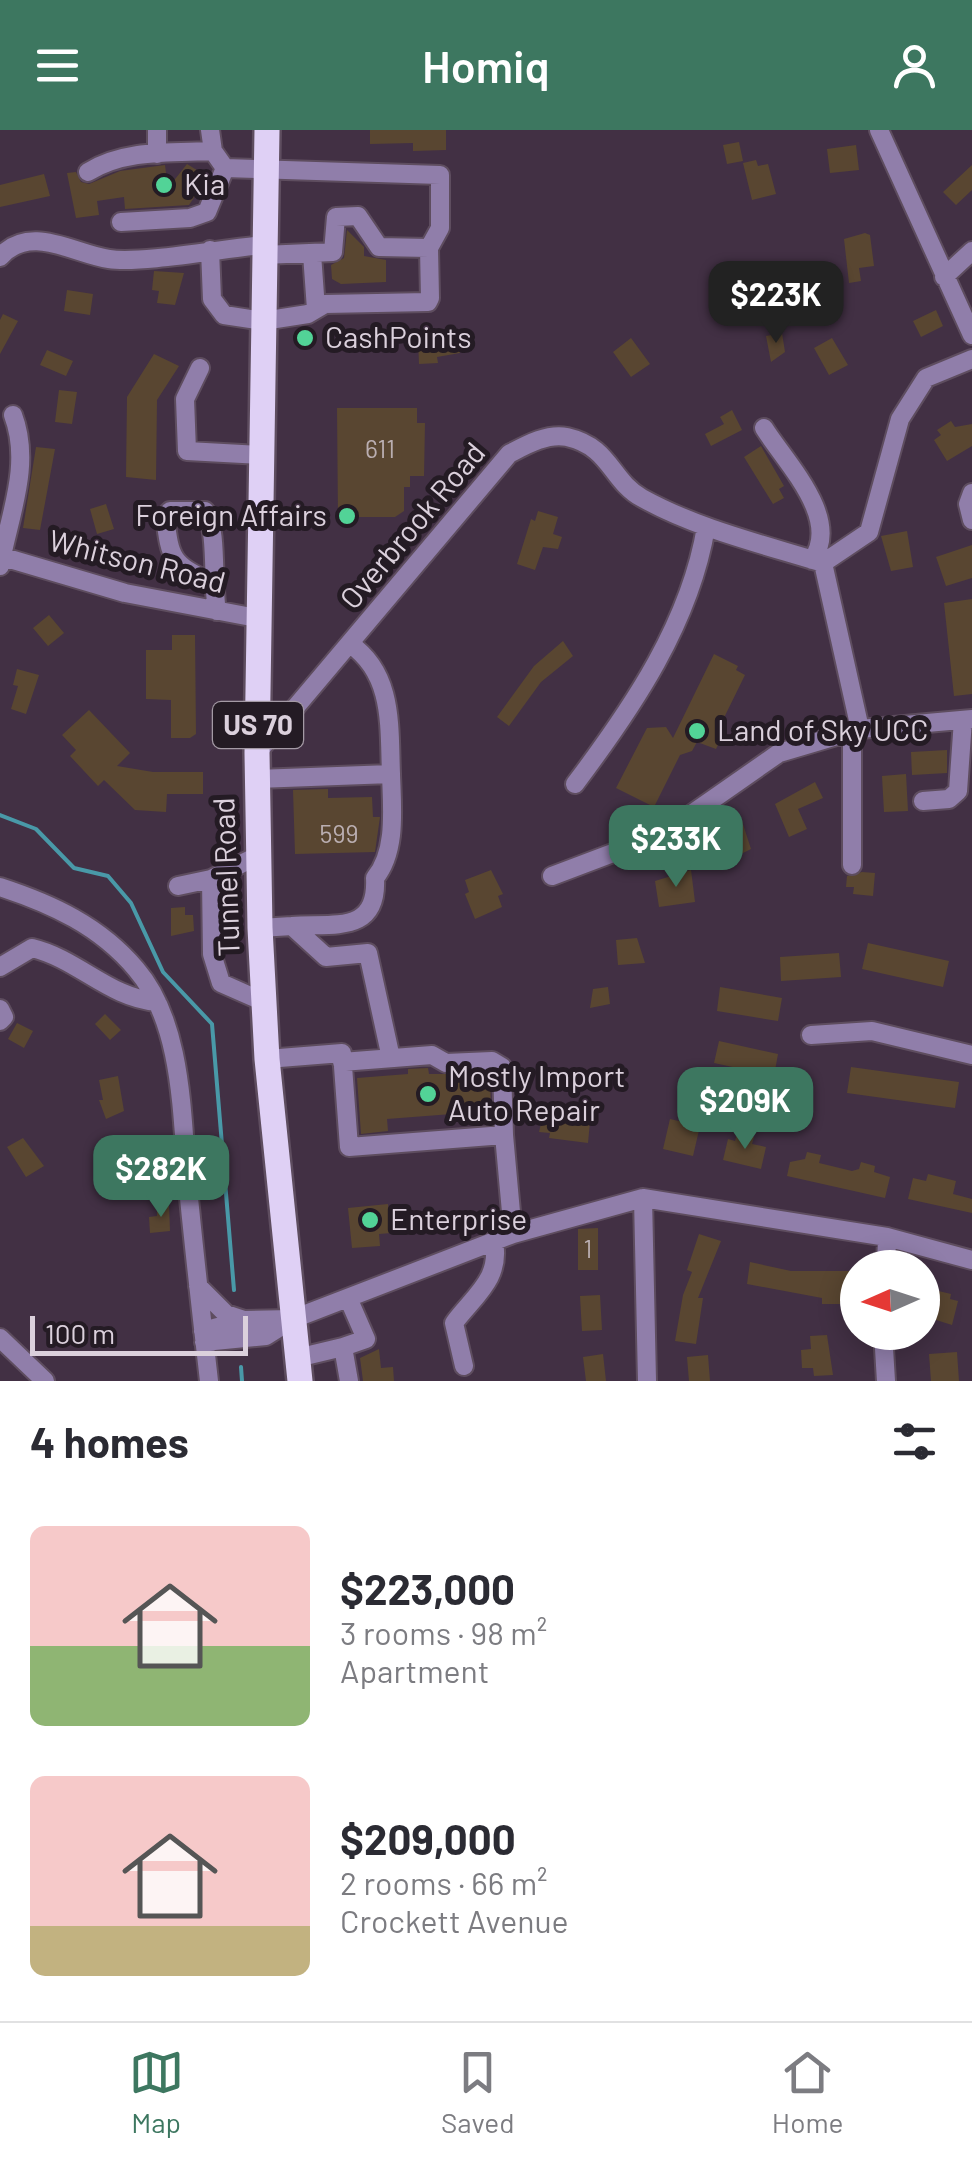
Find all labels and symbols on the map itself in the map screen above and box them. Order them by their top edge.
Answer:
place label: Kia [184,165,225,201]
marker: Kia [153,174,175,196]
pin: $223K [706,261,846,346]
place label: CashPoints [325,318,472,354]
marker: CashPoints [294,327,316,349]
house number: 611 [365,433,395,463]
street label: Overbrook Road [331,434,492,615]
place label: Foreign Affairs [135,496,327,532]
marker: Foreign Affairs [336,505,358,527]
street label: Whitson Road [46,521,229,599]
road number: US 70 [213,702,303,748]
place label: Land of Sky UCC [717,711,928,747]
marker: Land of Sky UCC [686,720,708,742]
street label: Tunnel Road [204,797,246,957]
pin: $233K [606,805,746,890]
house number: 599 [320,818,358,848]
place label: Mostly Import Auto Repair [448,1057,625,1127]
pin: $209K [675,1067,815,1152]
marker: Mostly Import Auto Repair [417,1083,439,1105]
pin: $282K [91,1135,231,1220]
place label: Enterprise [390,1200,527,1236]
marker: Enterprise [359,1209,381,1231]
house number: 1 [584,1233,592,1263]
north arrow [840,1250,940,1350]
scale bar [30,1311,248,1356]

